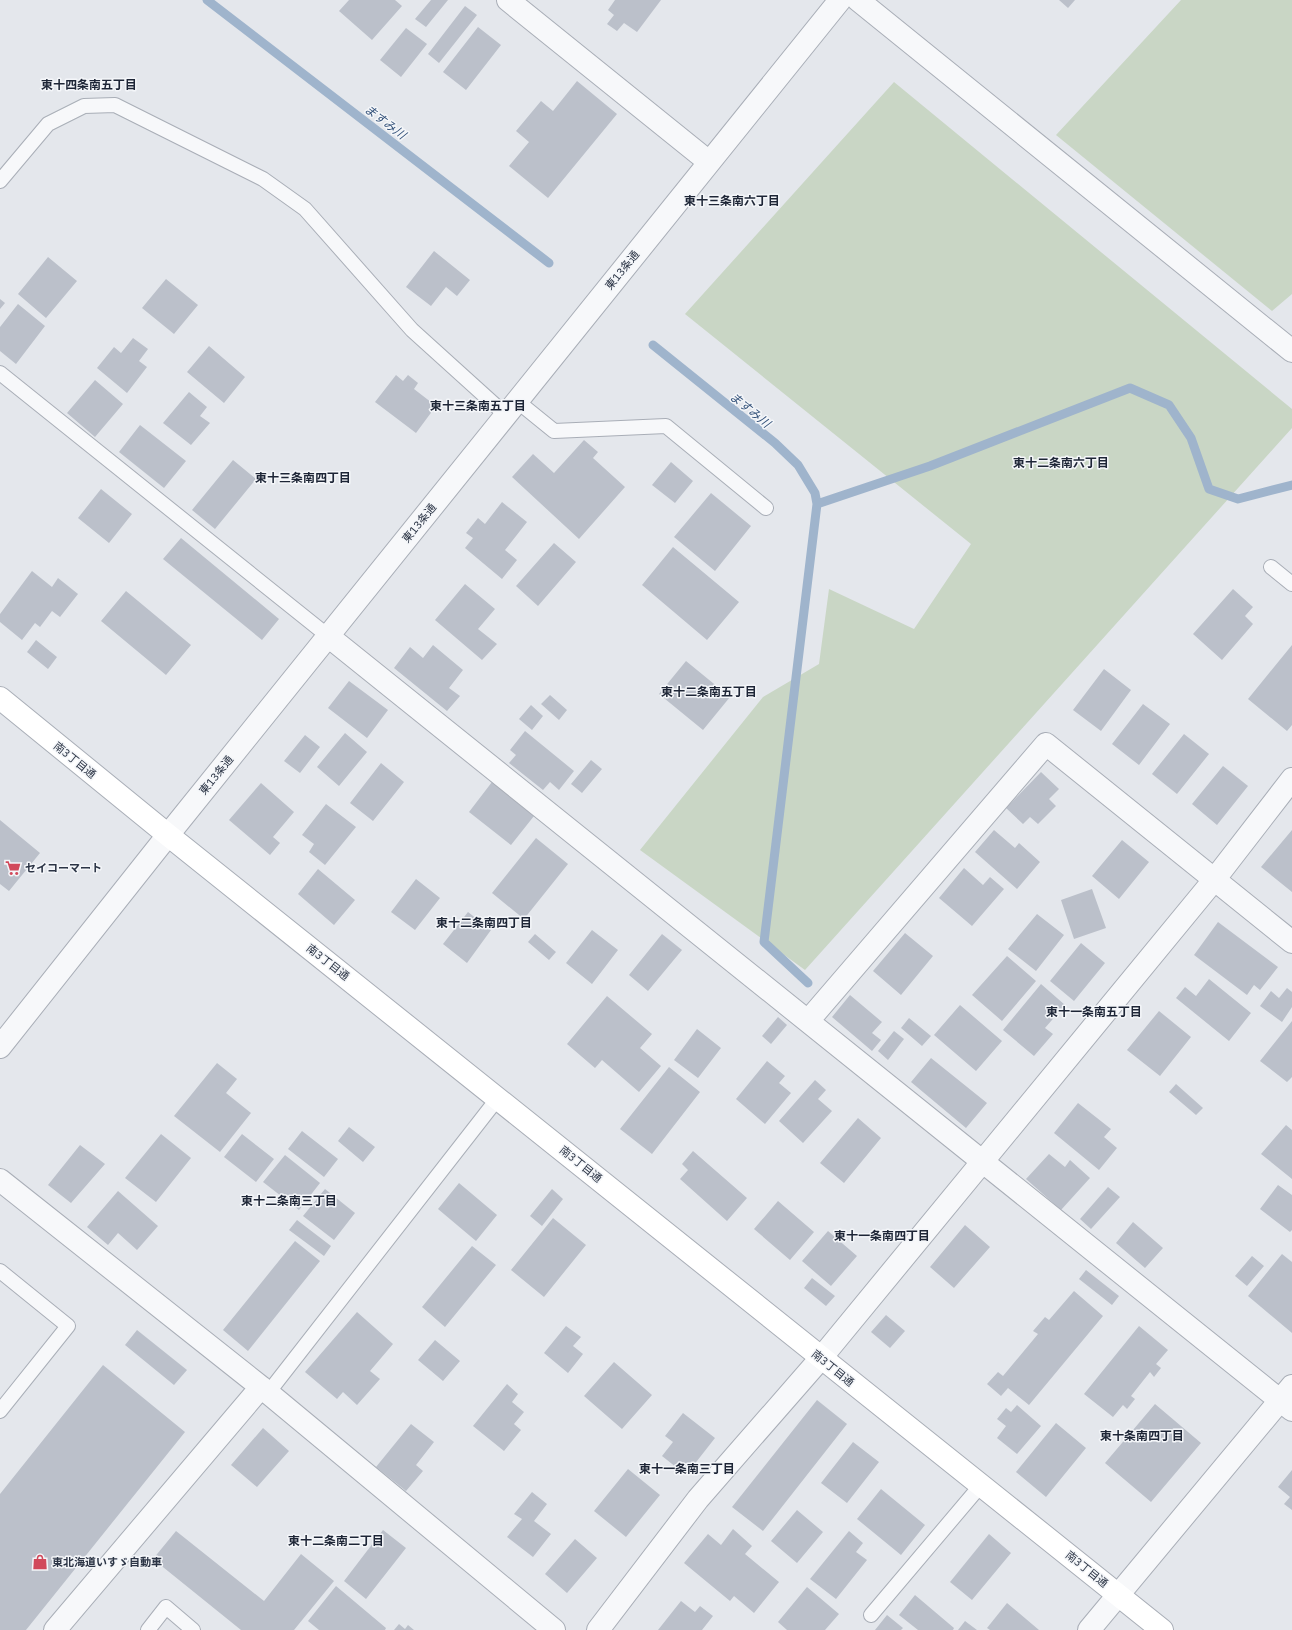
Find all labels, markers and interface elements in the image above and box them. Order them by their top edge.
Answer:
district label: 東十四条南五丁目 [41,77,137,92]
water label: ますみ川 [362,101,411,143]
district label: 東十三条南六丁目 [684,193,780,208]
street label: 東13条通 [602,248,642,292]
water label: ますみ川 [727,389,775,432]
district label: 東十三条南五丁目 [430,398,526,413]
district label: 東十二条南六丁目 [1013,455,1109,470]
district label: 東十三条南四丁目 [255,470,351,485]
street label: 東13条通 [399,501,439,545]
district label: 東十二条南五丁目 [661,684,757,699]
street label: 南3丁目通 [51,739,99,781]
street label: 東13条通 [196,753,236,797]
supermarket icon: セイコーマート [4,859,22,877]
place label: セイコーマート [25,861,102,875]
district label: 東十二条南四丁目 [436,915,532,930]
street label: 南3丁目通 [304,941,352,983]
district label: 東十一条南五丁目 [1046,1004,1142,1019]
street label: 南3丁目通 [557,1143,605,1185]
district label: 東十二条南三丁目 [241,1193,337,1208]
district label: 東十一条南四丁目 [834,1228,930,1243]
street label: 南3丁目通 [809,1347,857,1389]
district label: 東十条南四丁目 [1100,1428,1184,1443]
district label: 東十一条南三丁目 [639,1461,735,1476]
district label: 東十二条南二丁目 [288,1533,384,1548]
street label: 南3丁目通 [1063,1548,1111,1590]
shop icon: 東北海道いすゞ自動車 [31,1553,49,1571]
place label: 東北海道いすゞ自動車 [52,1555,162,1569]

